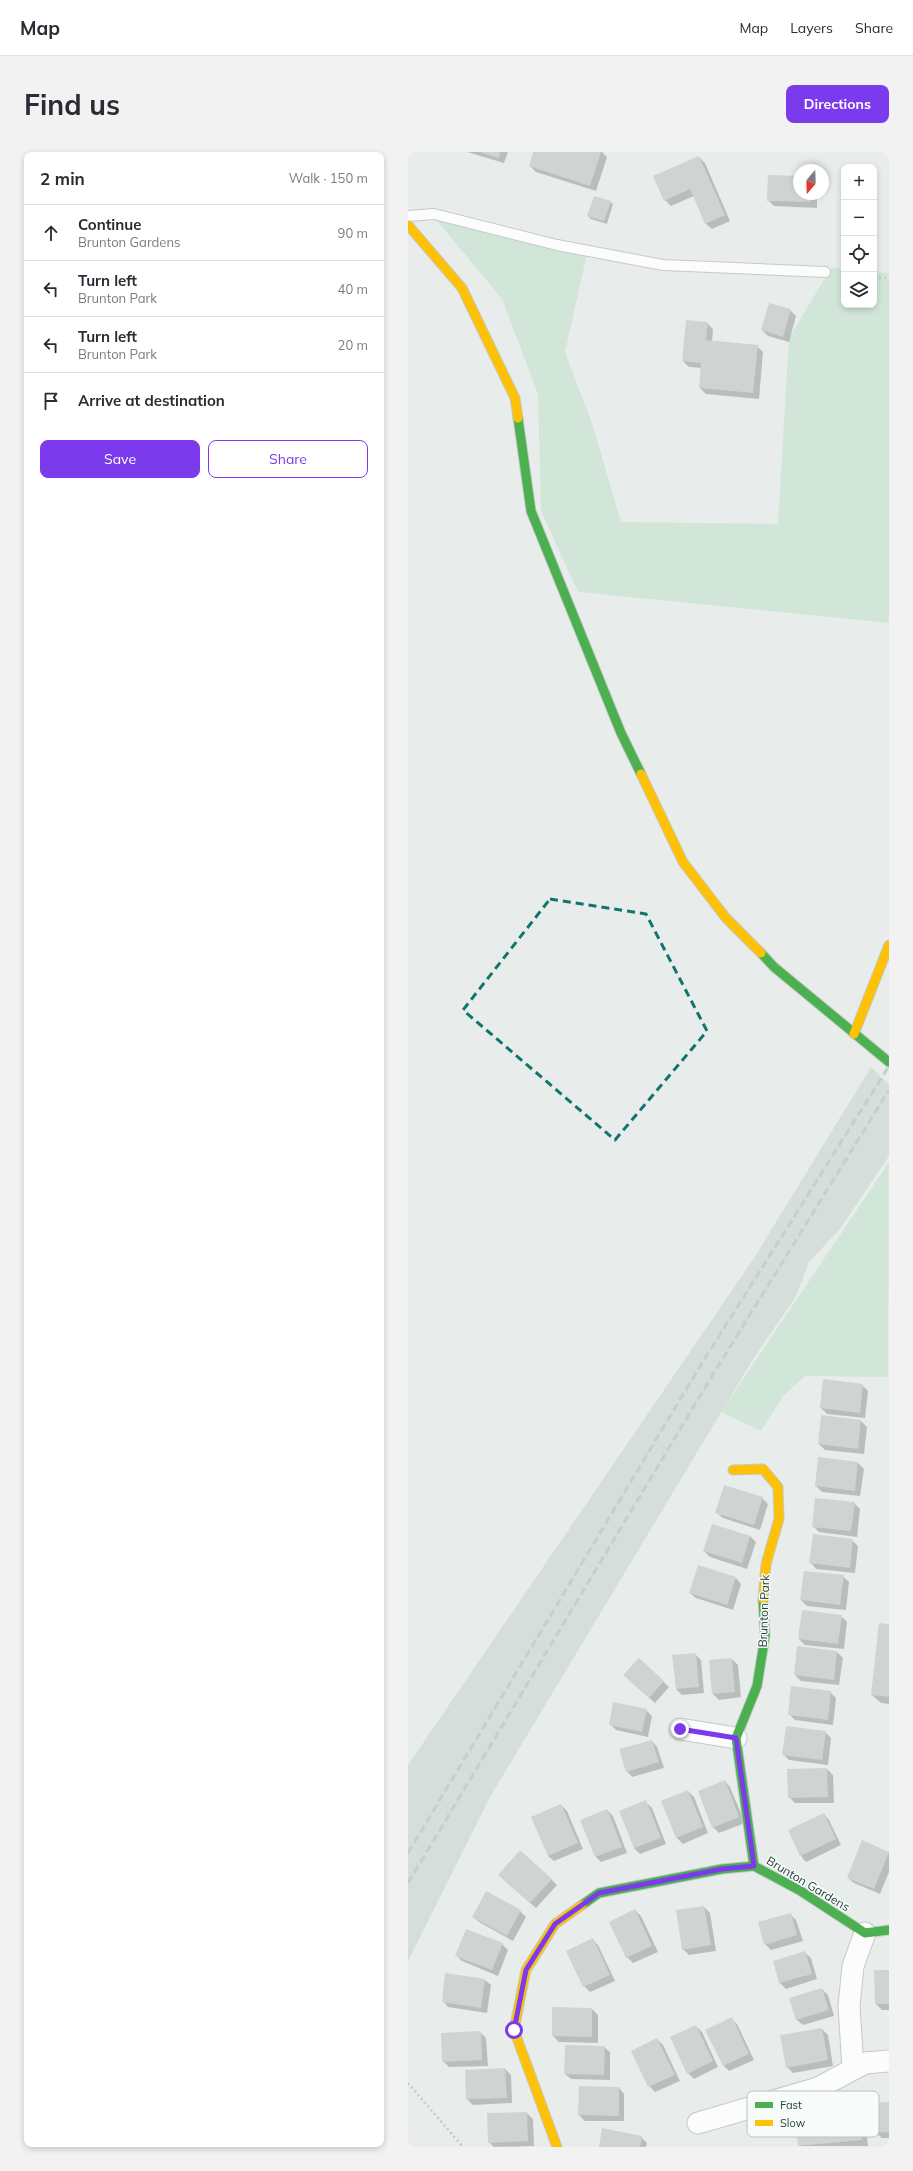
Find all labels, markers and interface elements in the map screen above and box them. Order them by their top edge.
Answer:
text: Map [20,16,60,40]
text: Map [739,19,768,37]
text: Layers [790,19,833,37]
text: Share [855,19,893,37]
button: Directions [786,85,889,123]
text: Find us [24,87,120,122]
north arrow [793,164,829,200]
map controls [841,164,877,308]
button: + [841,164,877,200]
text: 2 min [40,168,85,189]
text: Walk · 150 m [289,170,368,186]
button: − [841,200,877,236]
text: Continue [78,215,141,234]
icon: ahead [40,222,62,244]
text: 90 m [338,225,368,241]
text: Brunton Gardens [78,234,180,250]
button: locate [841,236,877,272]
text: Turn left [78,271,137,290]
button: layers [841,272,877,308]
icon: left [40,278,62,300]
text: 40 m [338,281,368,297]
text: Brunton Park [78,290,157,306]
text: Turn left [78,327,137,346]
icon: left [40,334,62,356]
text: 20 m [338,337,368,353]
text: Brunton Park [78,346,157,362]
icon: arrive [40,390,62,412]
text: Arrive at destination [78,391,225,410]
button: Save [40,440,200,478]
button: Share [208,440,368,478]
street label: Brunton Park [755,1573,772,1648]
route end [671,1720,689,1738]
street label: Brunton Gardens [764,1853,853,1914]
route start [505,2021,523,2039]
legend [747,2091,879,2137]
text: Fast [780,2098,802,2112]
text: Slow [780,2116,806,2130]

